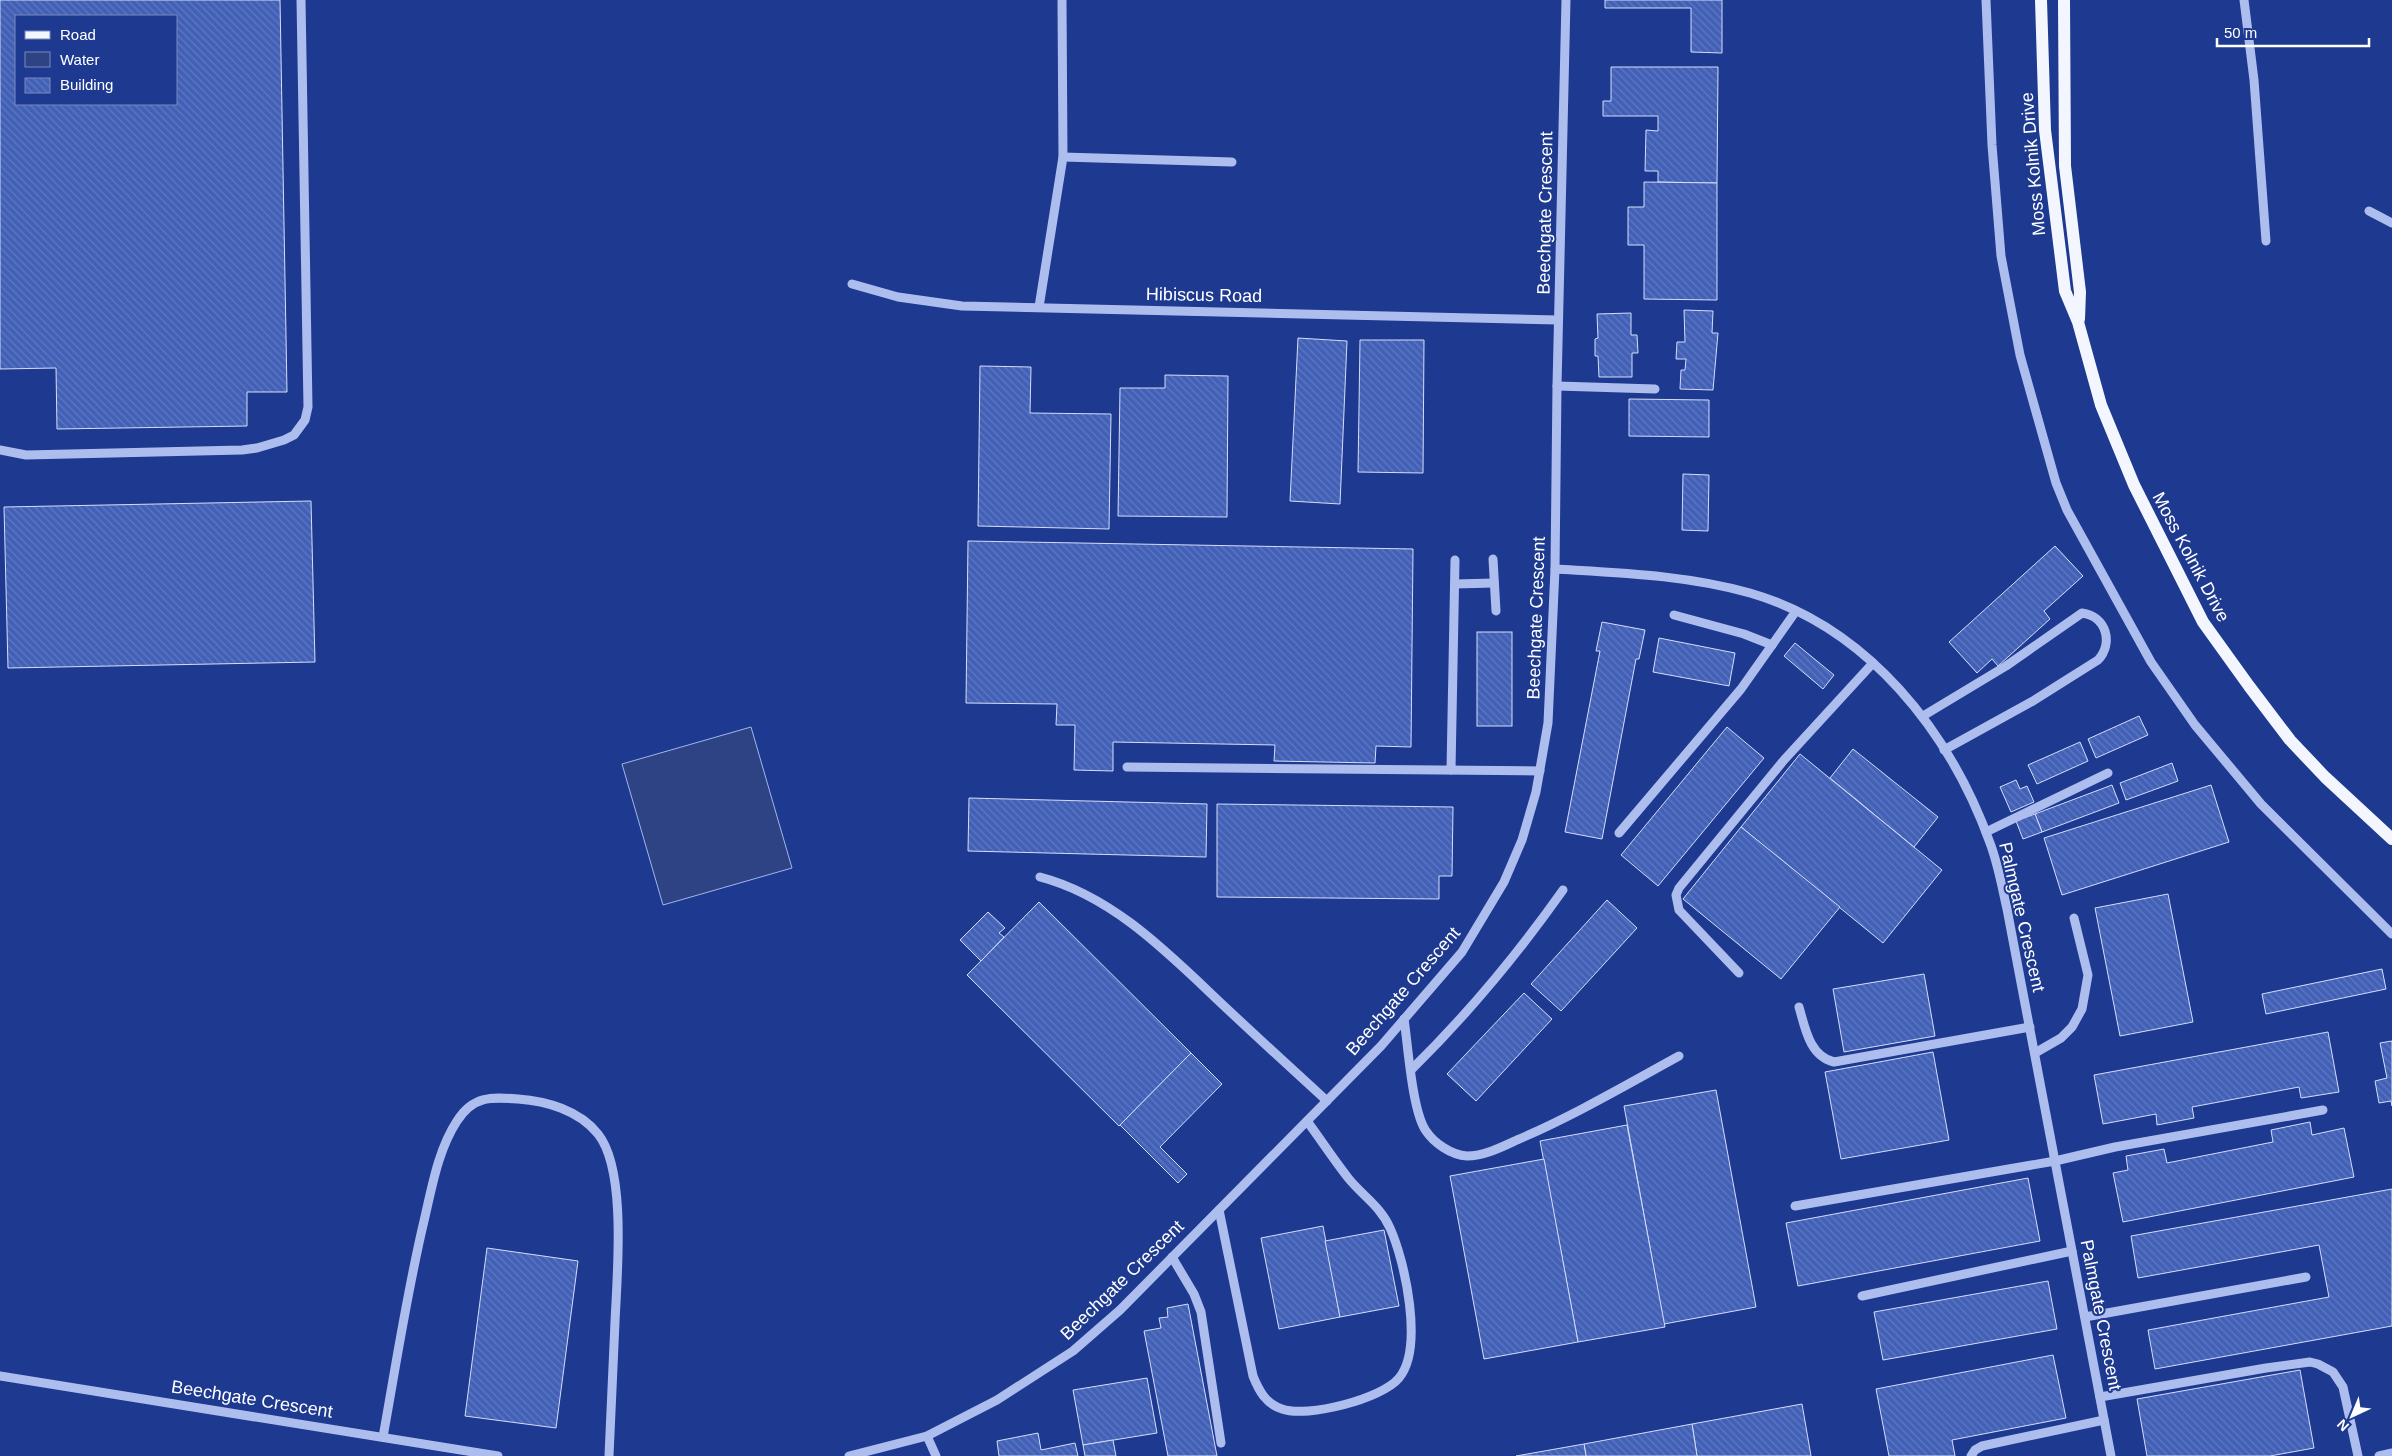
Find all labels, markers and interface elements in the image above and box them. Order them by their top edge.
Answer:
legend [15,15,178,105]
scale bar [2217,15,2370,47]
text: 50 m [2224,24,2257,41]
text: Road [60,26,96,43]
text: Water [60,51,99,68]
text: Building [60,76,113,93]
street label: Moss Kolnik Drive [2017,91,2049,237]
street label: Beechgate Crescent [1534,131,1556,295]
street label: Hibiscus Road [1146,284,1262,306]
street label: Moss Kolnik Drive [2148,489,2234,625]
street label: Beechgate Crescent [1523,536,1549,700]
street label: Palmgate Crescent [1995,840,2049,994]
street label: Beechgate Crescent [1342,923,1464,1059]
street label: Beechgate Crescent [1056,1216,1188,1344]
street label: Palmgate Crescent [2077,1238,2125,1392]
street label: Beechgate Crescent [170,1376,334,1422]
north arrow [2327,1391,2377,1441]
text: N [2334,1416,2352,1435]

